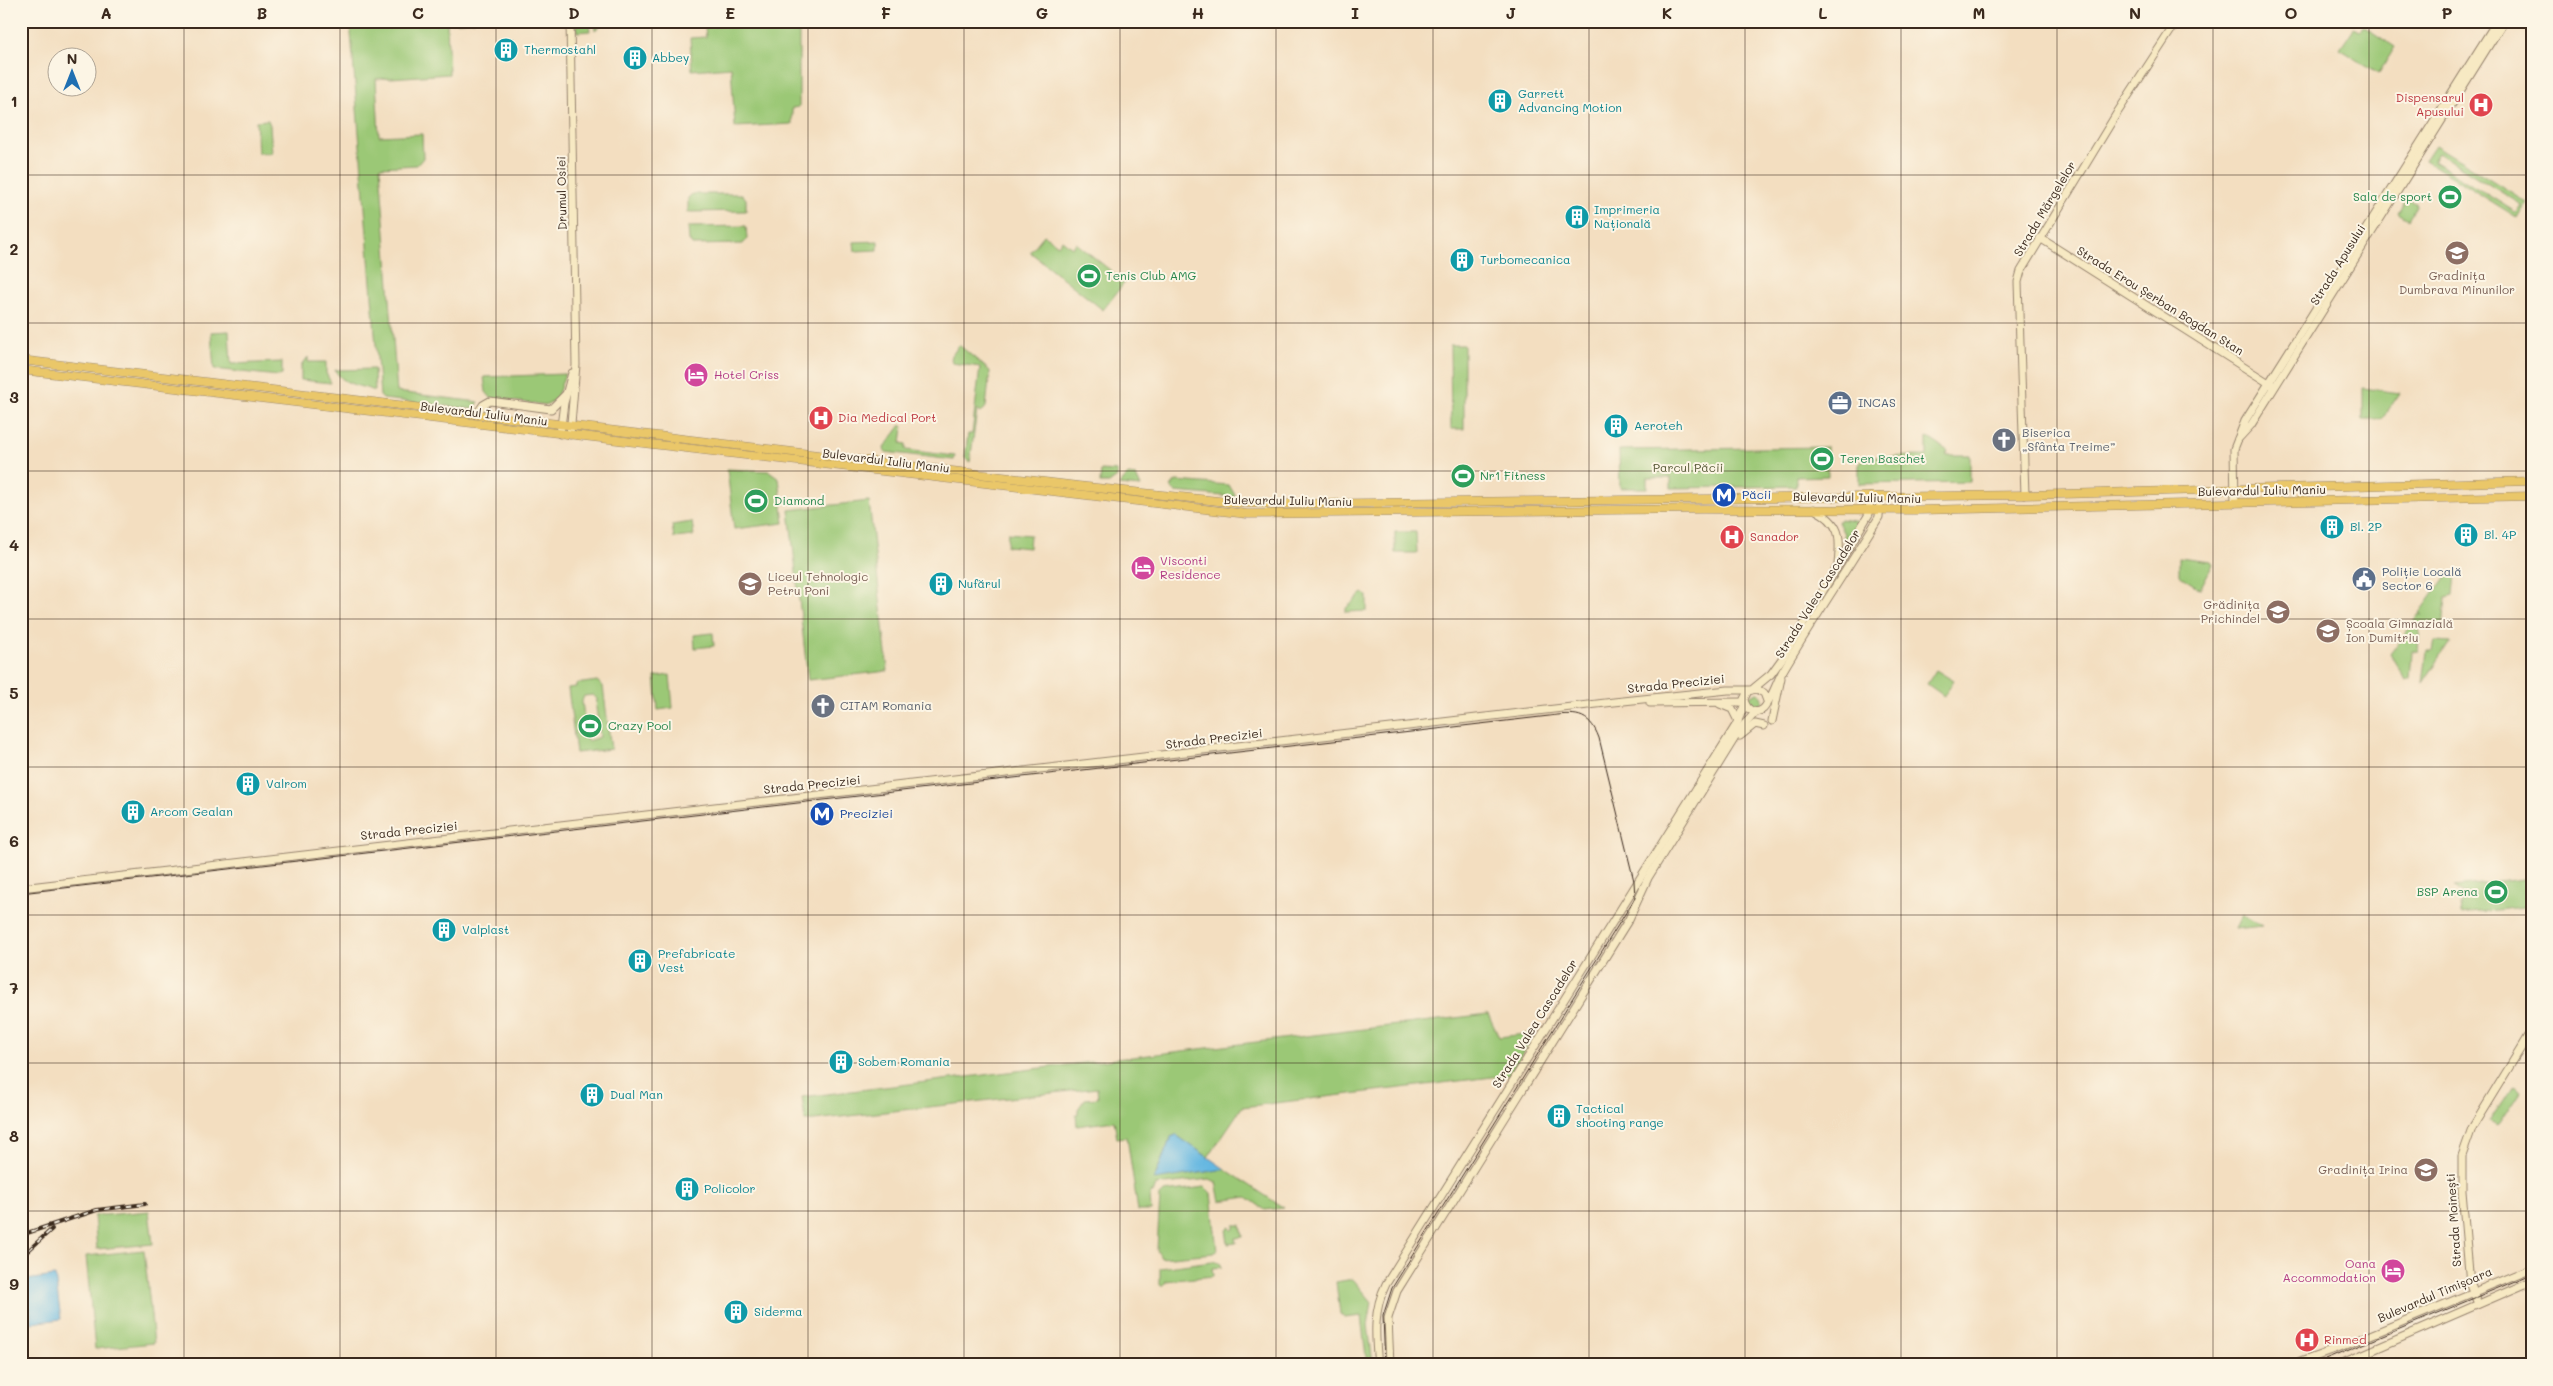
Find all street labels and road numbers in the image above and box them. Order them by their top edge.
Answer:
street label: Drumul Osiei [552,156,570,230]
street label: Strada Mărgelelor [2009,158,2079,259]
street label: Strada Apusului [2306,221,2368,308]
street label: Strada Erou Șerban Bogdan Stan [2074,242,2247,359]
street label: Bulevardul Iuliu Maniu [420,397,549,429]
street label: Bulevardul Iuliu Maniu [822,444,951,476]
street label: Bulevardul Iuliu Maniu [2198,481,2326,499]
street label: Bulevardul Iuliu Maniu [1793,488,1921,506]
street label: Bulevardul Iuliu Maniu [1224,491,1352,509]
street label: Strada Valea Cascadelor [1771,526,1863,661]
street label: Strada Preciziei [1627,670,1725,696]
street label: Strada Preciziei [1165,724,1263,752]
street label: Strada Preciziei [763,771,861,797]
street label: Strada Preciziei [360,817,458,843]
street label: Strada Valea Cascadelor [1488,956,1580,1091]
street label: Strada Moinești [2442,1173,2464,1267]
street label: Bulevardul Timișoara [2375,1263,2494,1325]

